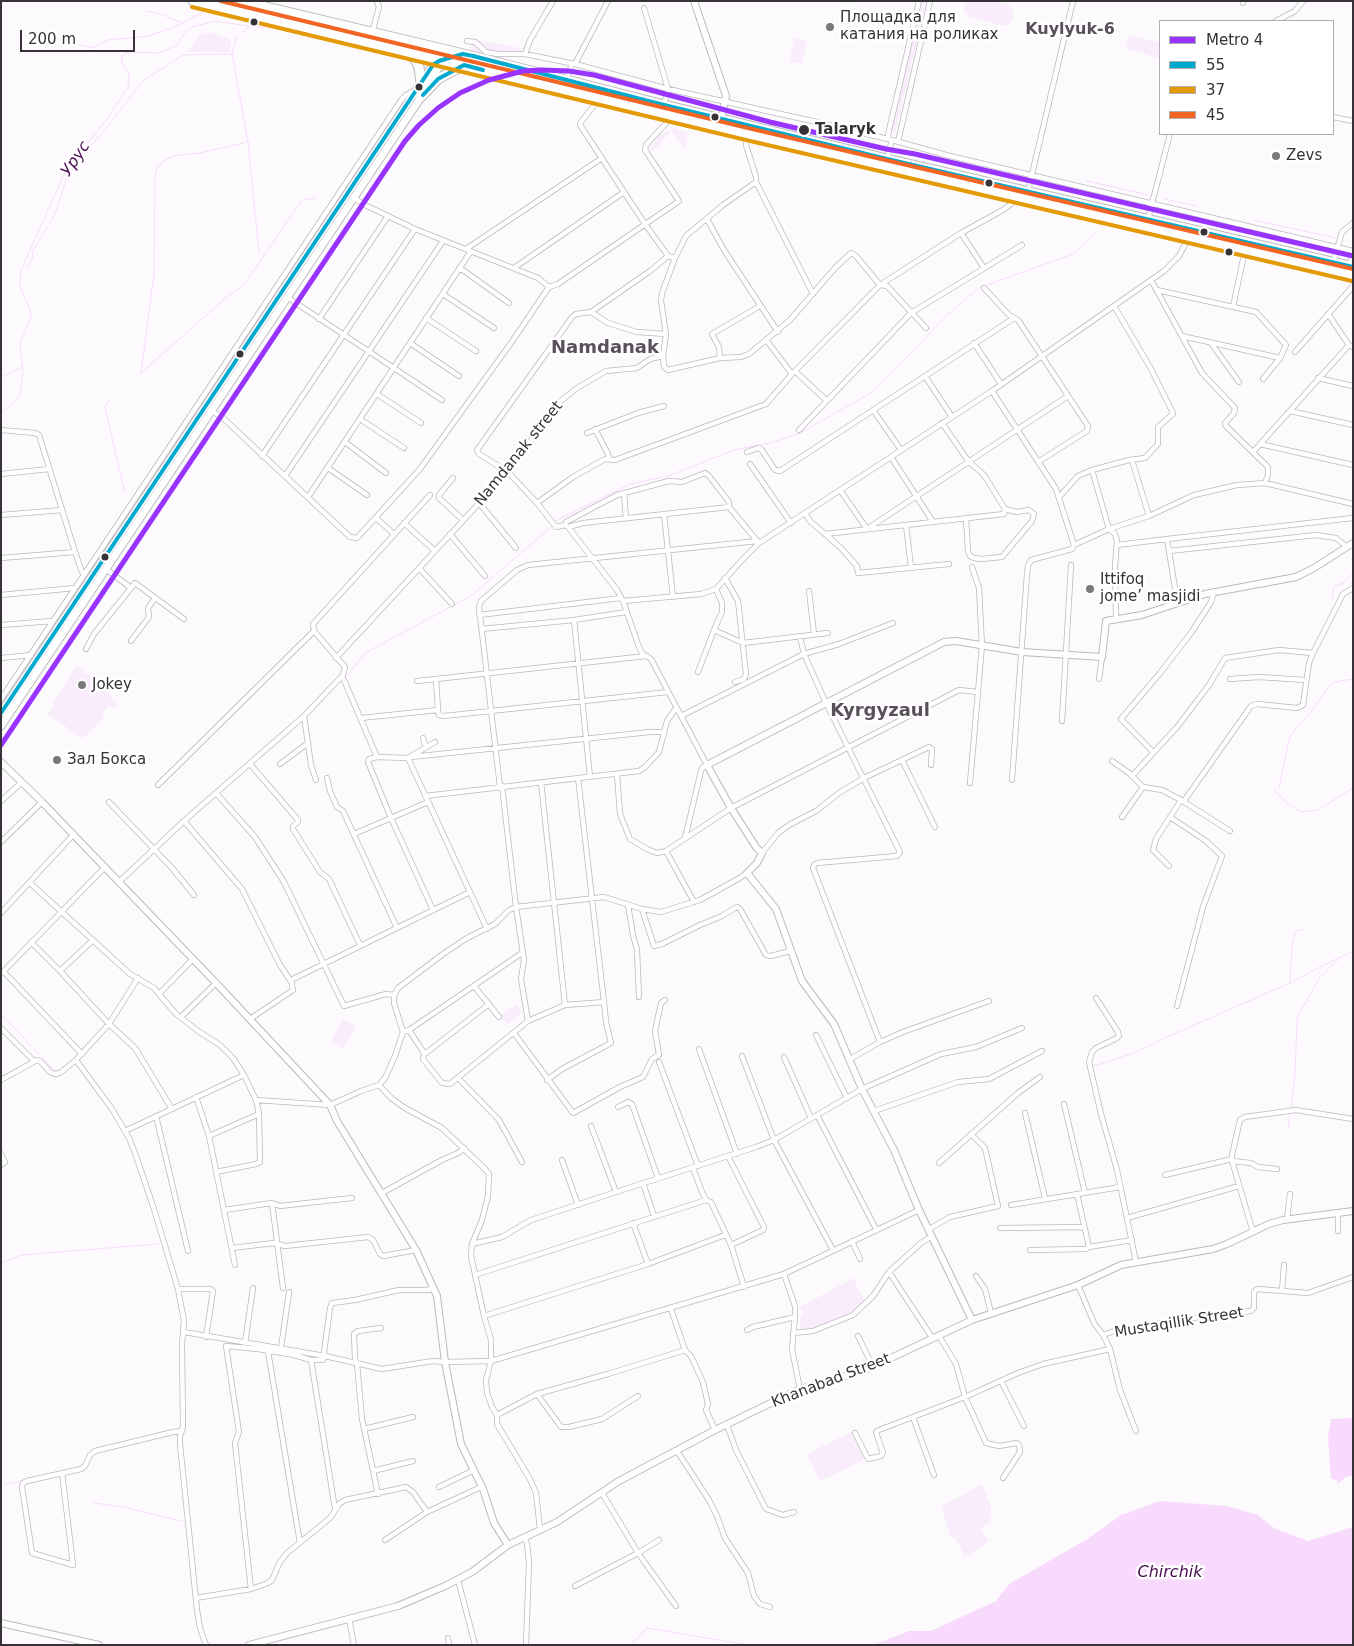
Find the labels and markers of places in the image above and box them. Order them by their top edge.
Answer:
place label: Площадка для катания на роликах [840,9,998,44]
unlabelled marker [249,17,259,27]
marker: Площадка для катания на роликах [824,21,836,33]
unlabelled marker [414,82,424,92]
unlabelled marker [710,112,720,122]
place label: Talaryk [815,121,876,139]
marker: Talaryk [797,123,811,137]
place label: Zevs [1286,147,1322,165]
marker: Zevs [1270,150,1282,162]
unlabelled marker [984,178,994,188]
unlabelled marker [1199,227,1209,237]
unlabelled marker [1224,247,1234,257]
unlabelled marker [235,349,245,359]
unlabelled marker [100,552,110,562]
place label: Ittifoq jome’ masjidi [1100,571,1200,606]
marker: Ittifoq jome’ masjidi [1084,583,1096,595]
place label: Jokey [92,676,132,694]
marker: Jokey [76,679,88,691]
place label: Зал Бокса [67,751,146,769]
marker: Зал Бокса [51,754,63,766]

